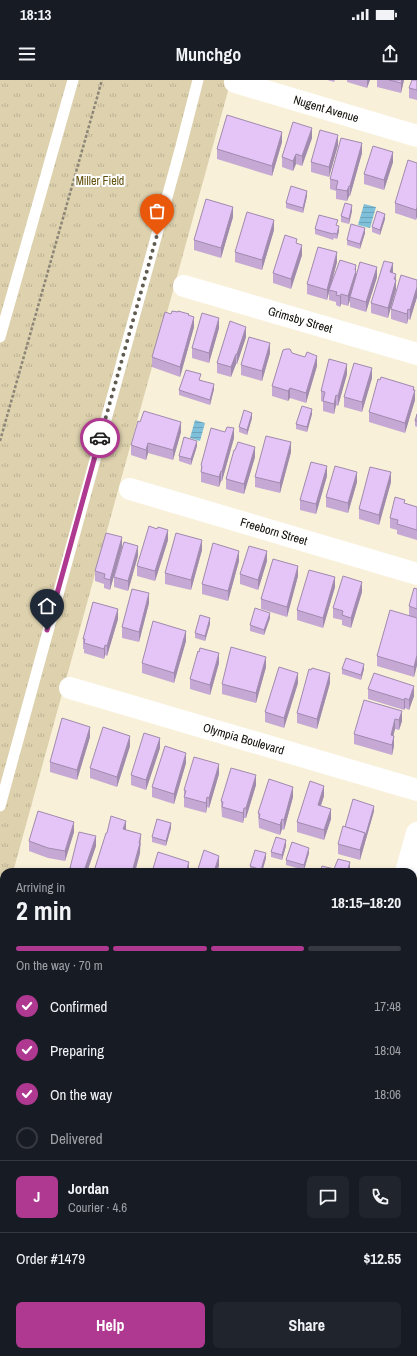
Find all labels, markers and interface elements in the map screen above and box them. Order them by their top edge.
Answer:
text: 18:13 [20,4,51,25]
text: Munchgo [176,42,241,67]
icon: menu [16,43,38,65]
icon: share [379,43,401,65]
street label: Nugent Avenue [292,92,361,126]
park label: Miller Field [76,173,124,189]
pin [140,194,174,235]
icon: bag [146,200,168,222]
street label: Grimsby Street [266,303,334,337]
courier [80,418,120,458]
icon: car [89,427,111,449]
street label: Freeborn Street [238,514,309,549]
pin [30,589,64,630]
icon: home [36,595,58,617]
street label: Olympia Boulevard [201,720,286,759]
text: Arriving in [16,879,65,896]
text: 18:15–18:20 [331,892,401,913]
text: 2 min [16,893,72,928]
text: On the way · 70 m [16,957,103,974]
icon: check [16,995,38,1017]
text: Confirmed [50,996,107,1017]
text: 17:48 [374,998,401,1015]
icon: check [16,1039,38,1061]
text: Preparing [50,1040,104,1061]
text: 18:04 [374,1042,401,1059]
icon: check [16,1083,38,1105]
text: On the way [50,1084,112,1105]
text: 18:06 [374,1086,401,1103]
text: Delivered [50,1128,103,1149]
button: chat [307,1176,349,1218]
button: phone [359,1176,401,1218]
text: Jordan [68,1178,109,1199]
text: J [34,1186,40,1207]
text: Courier · 4.6 [68,1199,127,1216]
text: Order #1479 [16,1248,85,1269]
text: $12.55 [363,1248,401,1269]
button: Help [16,1302,205,1348]
button: Share [213,1302,401,1348]

